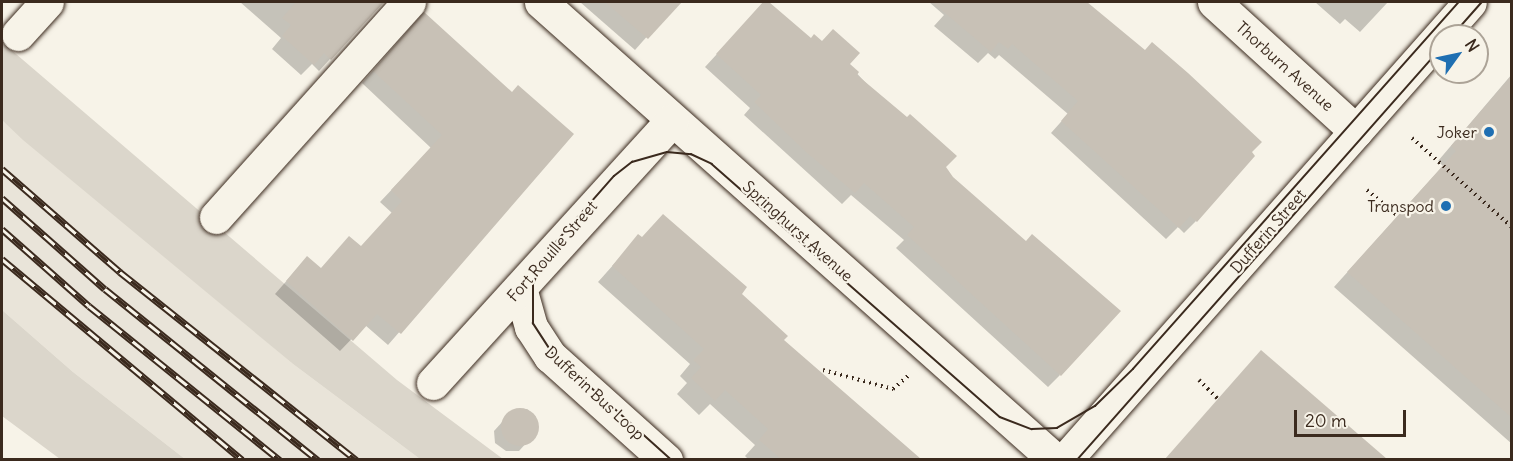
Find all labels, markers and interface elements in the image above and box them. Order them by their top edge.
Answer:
street label: Thorburn Avenue [1232,17,1338,115]
north arrow [1429,24,1489,84]
text: N [1461,35,1484,55]
place label: Joker [1437,122,1477,142]
marker: Joker [1482,125,1496,139]
street label: Springhurst Avenue [739,177,857,285]
street label: Dufferin Street [1226,185,1310,277]
place label: Transpod [1367,196,1434,216]
street label: Fort Rouille Street [503,197,601,305]
marker: Transpod [1439,199,1453,213]
street label: Dufferin Bus Loop [541,342,649,444]
scale bar [1297,398,1410,436]
text: 20 m [1305,409,1347,432]

